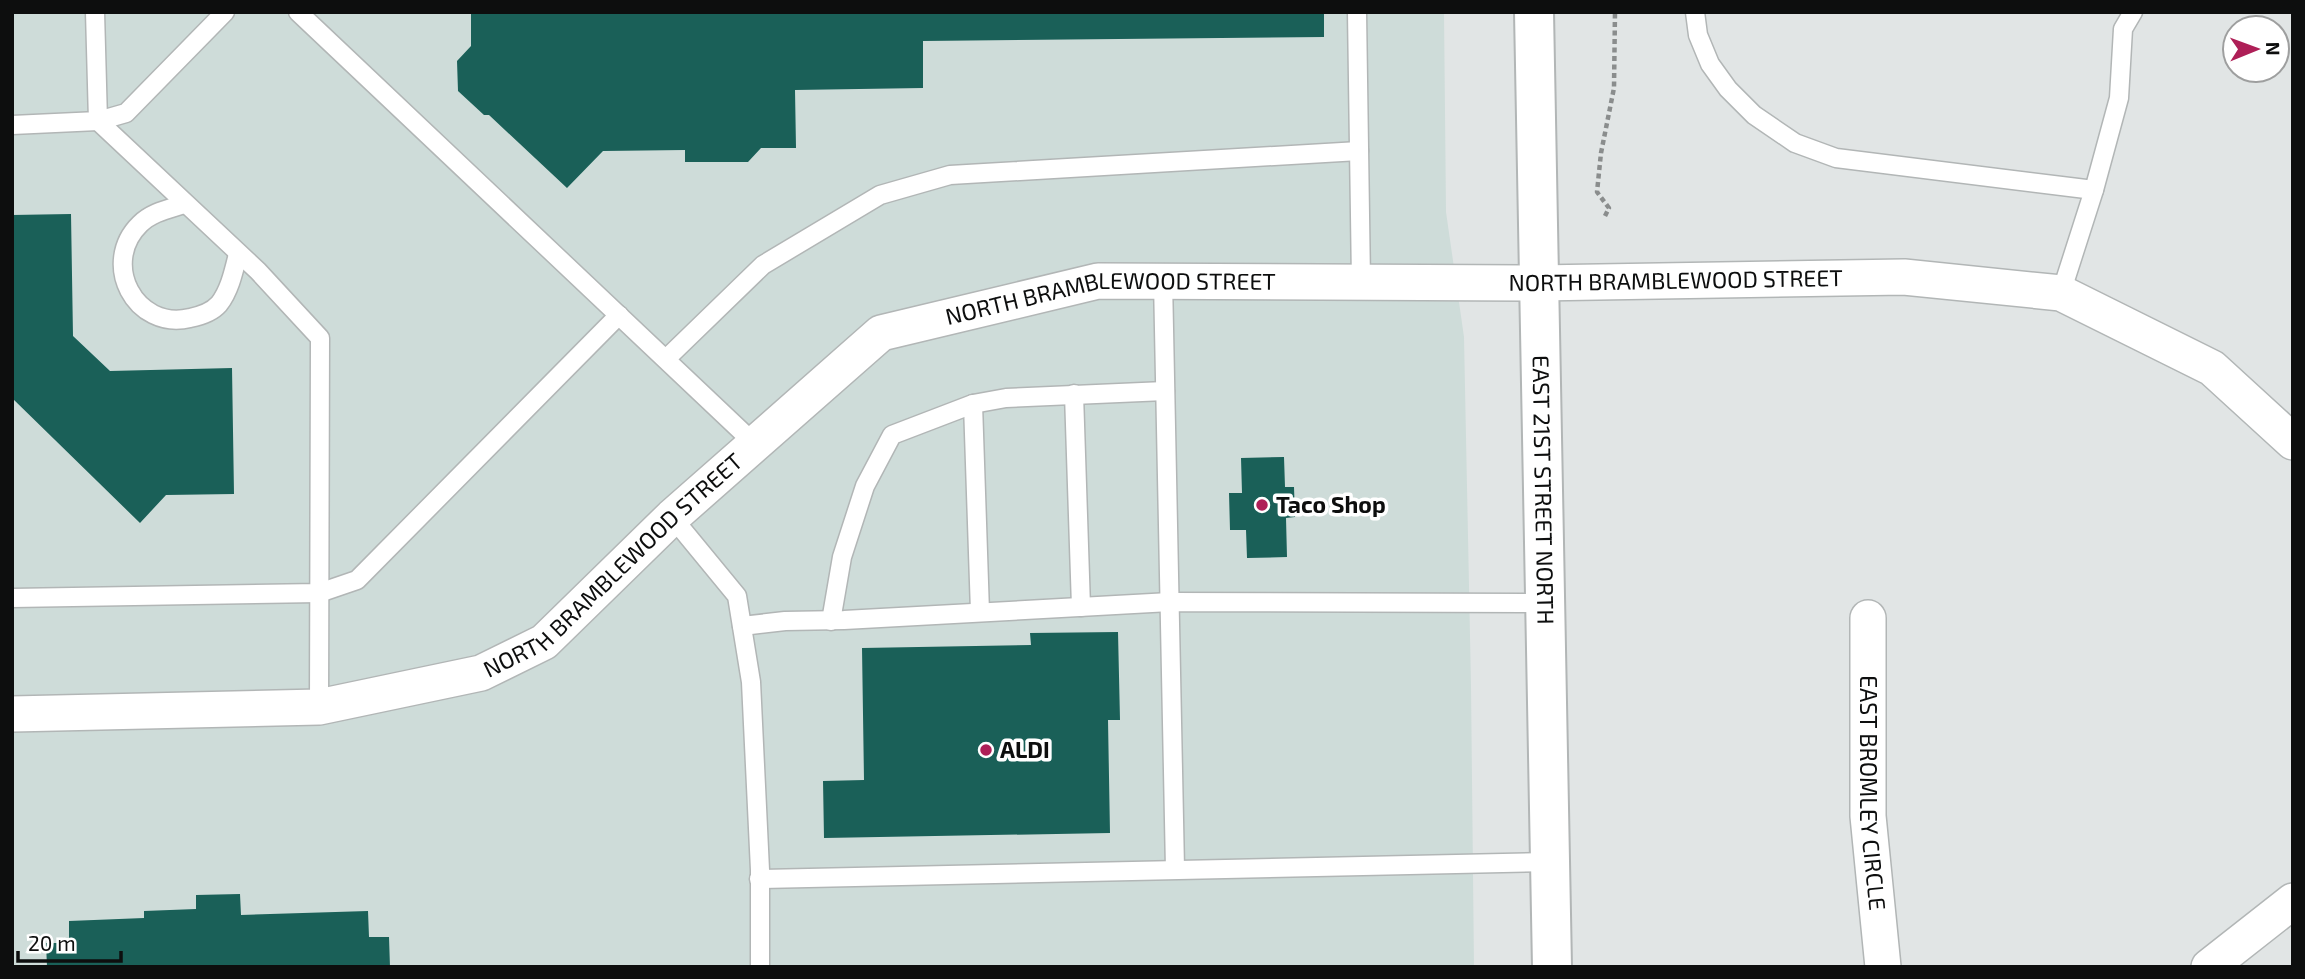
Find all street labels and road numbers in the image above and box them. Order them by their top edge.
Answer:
street label: NORTH BRAMBLEWOOD STREET [1509,263,1843,296]
street label: NORTH BRAMBLEWOOD STREET [942,266,1276,330]
street label: EAST 21ST STREET NORTH [1527,355,1561,625]
street label: NORTH BRAMBLEWOOD STREET [478,447,748,683]
street label: EAST BROMLEY CIRCLE [1855,675,1892,912]

